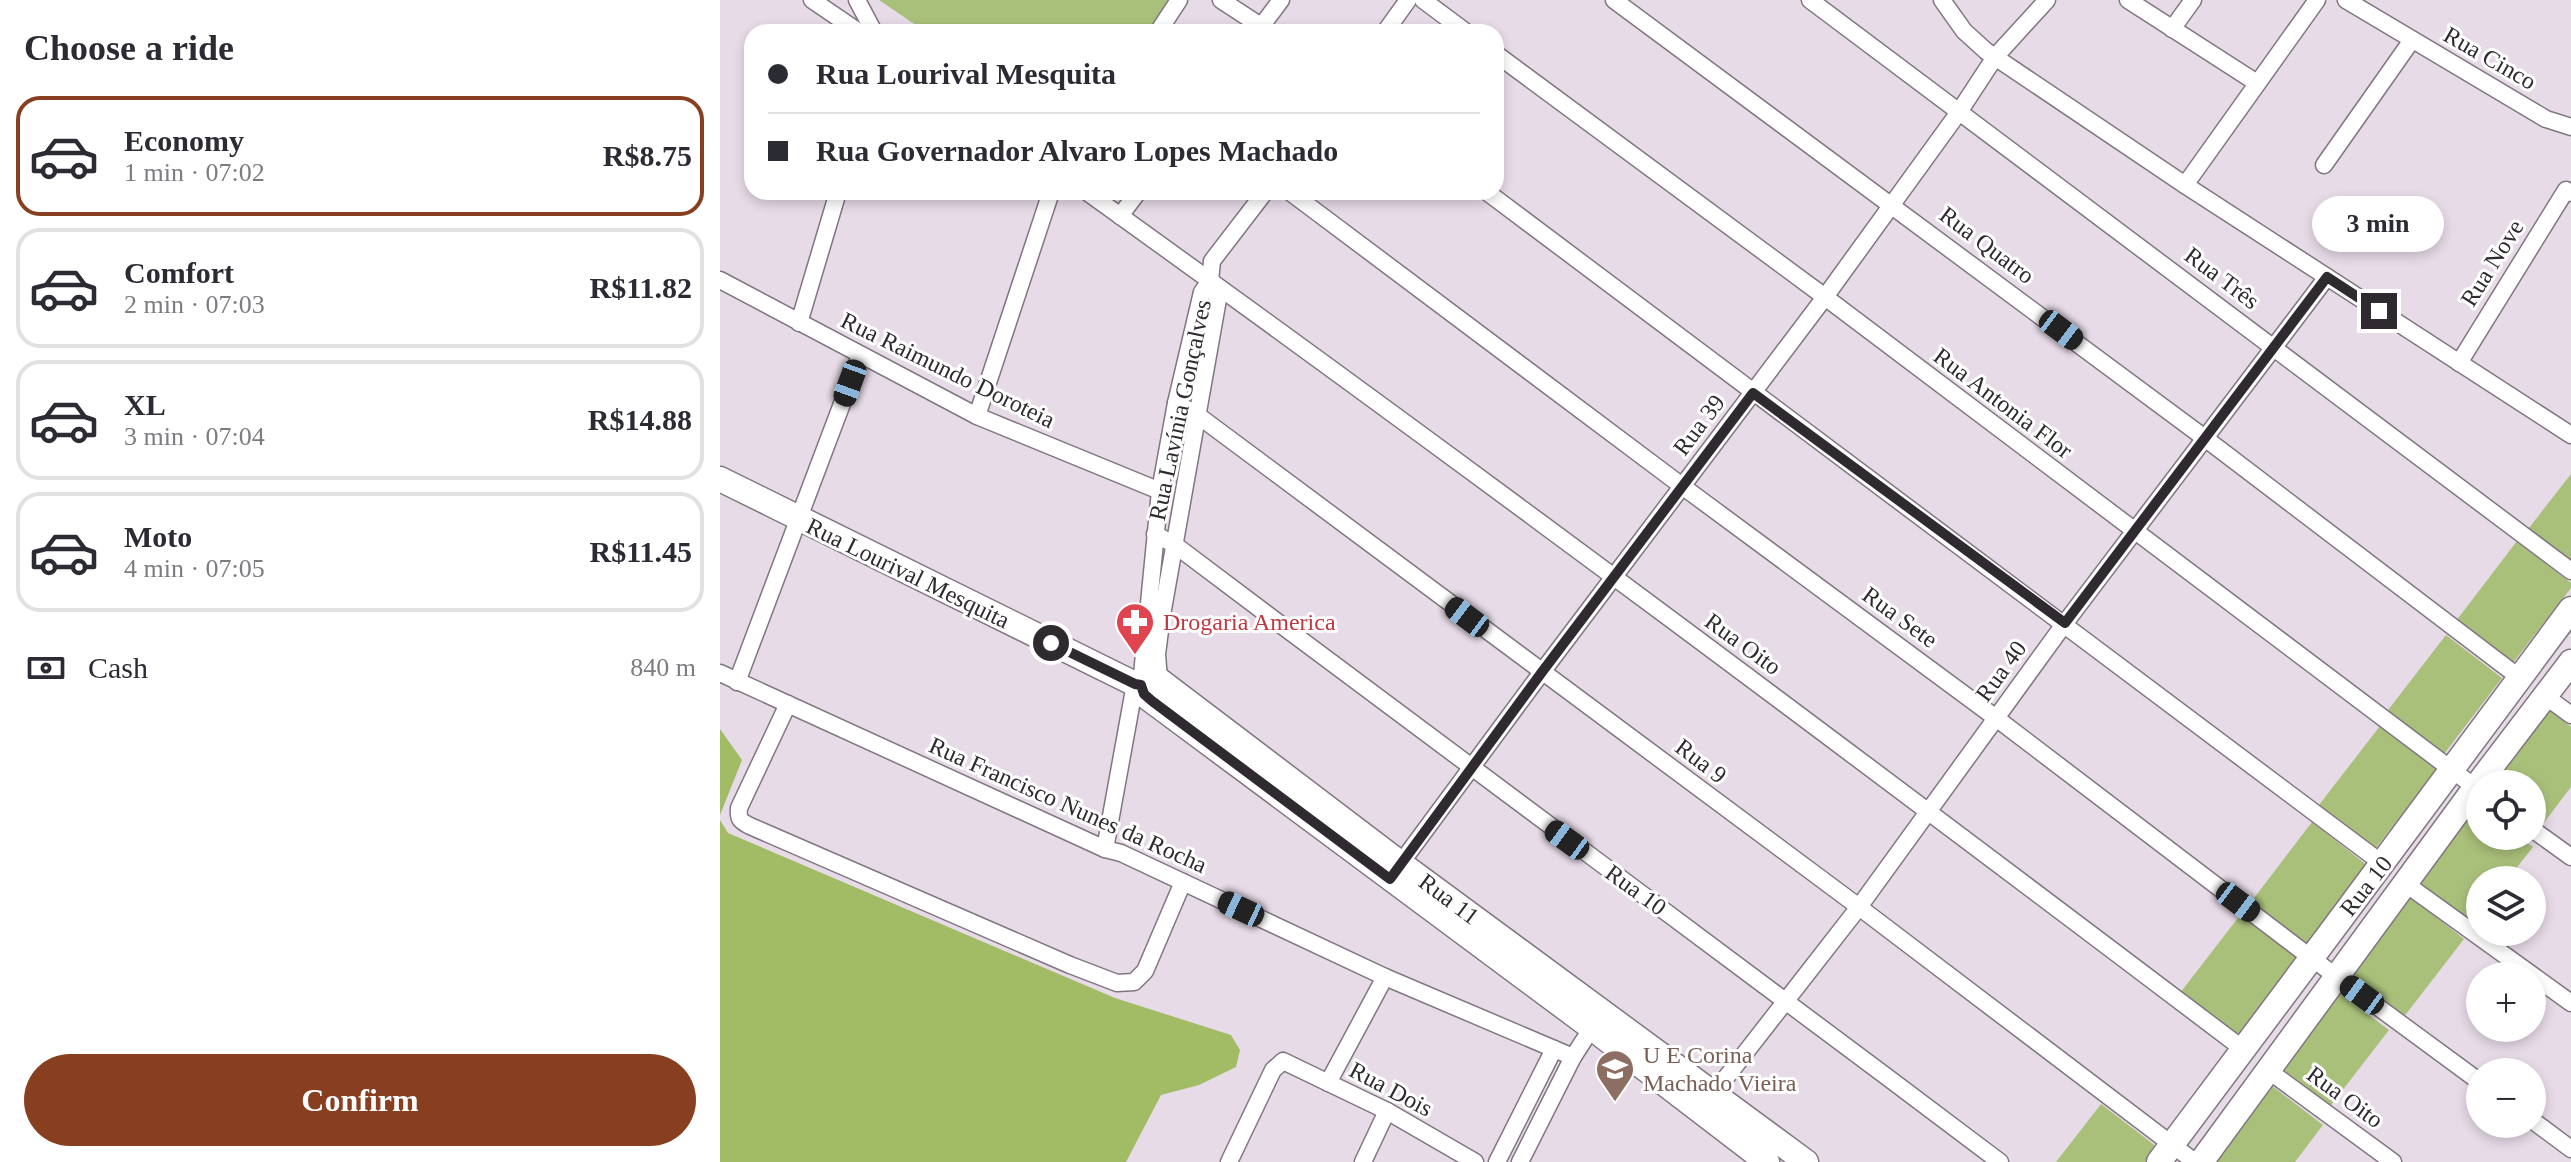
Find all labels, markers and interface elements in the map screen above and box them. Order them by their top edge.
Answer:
street label: Rua Cinco [2439,21,2541,95]
text: Choose a ride [24,28,234,68]
text: Rua Lourival Mesquita [816,57,1116,90]
icon: car [28,120,100,192]
text: Economy [124,124,244,157]
text: Rua Governador Alvaro Lopes Machado [816,134,1338,167]
text: R$8.75 [603,139,692,172]
text: 1 min · 07:02 [124,158,265,187]
callout: 3 min [2313,195,2445,251]
street label: Rua Quatro [1935,201,2039,289]
text: 3 min [2347,209,2409,238]
street label: Rua Nove [2455,215,2529,311]
street label: Rua Três [2180,242,2264,314]
icon: car [28,252,100,324]
text: Comfort [124,256,234,289]
text: R$11.82 [589,271,692,304]
text: 2 min · 07:03 [124,290,265,319]
route end [2361,293,2397,329]
street label: Rua Lavínia Gonçalves [1144,297,1216,523]
car [2035,306,2087,354]
street label: Rua Raimundo Doroteia [837,307,1059,433]
street label: Rua Antonia Flor [1929,342,2077,464]
car [831,356,869,410]
icon: car [28,384,100,456]
text: XL [124,388,166,421]
street label: Rua 39 [1668,390,1730,460]
text: R$14.88 [588,403,692,436]
text: 3 min · 07:04 [124,422,265,451]
street label: Rua Lourival Mesquita [802,513,1014,634]
icon: car [28,516,100,588]
text: Moto [124,520,192,553]
text: R$11.45 [589,535,692,568]
text: 4 min · 07:05 [124,554,265,583]
street label: Rua Sete [1858,581,1942,653]
car [1441,593,1493,641]
pharmacy icon: Drogaria America [1114,601,1156,656]
street label: Rua Oito [1700,608,1786,680]
place label: Drogaria America [1163,609,1336,635]
route start [1033,625,1069,661]
street label: Rua 40 [1970,636,2032,706]
icon: cash [24,646,68,690]
text: Cash [88,651,148,684]
text: 840 m [630,653,696,682]
street label: Rua Francisco Nunes da Rocha [925,732,1211,878]
street label: Rua 9 [1671,734,1731,788]
map controls [2466,770,2546,1138]
button: locate [2466,770,2546,850]
car [1541,816,1593,864]
street label: Rua 10 [2335,851,2397,921]
street label: Rua 10 [1601,859,1671,921]
button: layers [2466,866,2546,946]
street label: Rua 11 [1414,868,1484,930]
car [2212,878,2264,926]
car [1214,888,1268,930]
button: + [2466,962,2546,1042]
car [2336,971,2388,1019]
place label: U E Corina Machado Vieira [1643,1042,1797,1096]
school or university icon: U E Corina Machado Vieira [1594,1048,1636,1103]
button: Confirm [24,1054,696,1146]
street label: Rua Dois [1345,1056,1437,1122]
button: − [2466,1058,2546,1138]
street label: Rua Oito [2302,1061,2388,1133]

